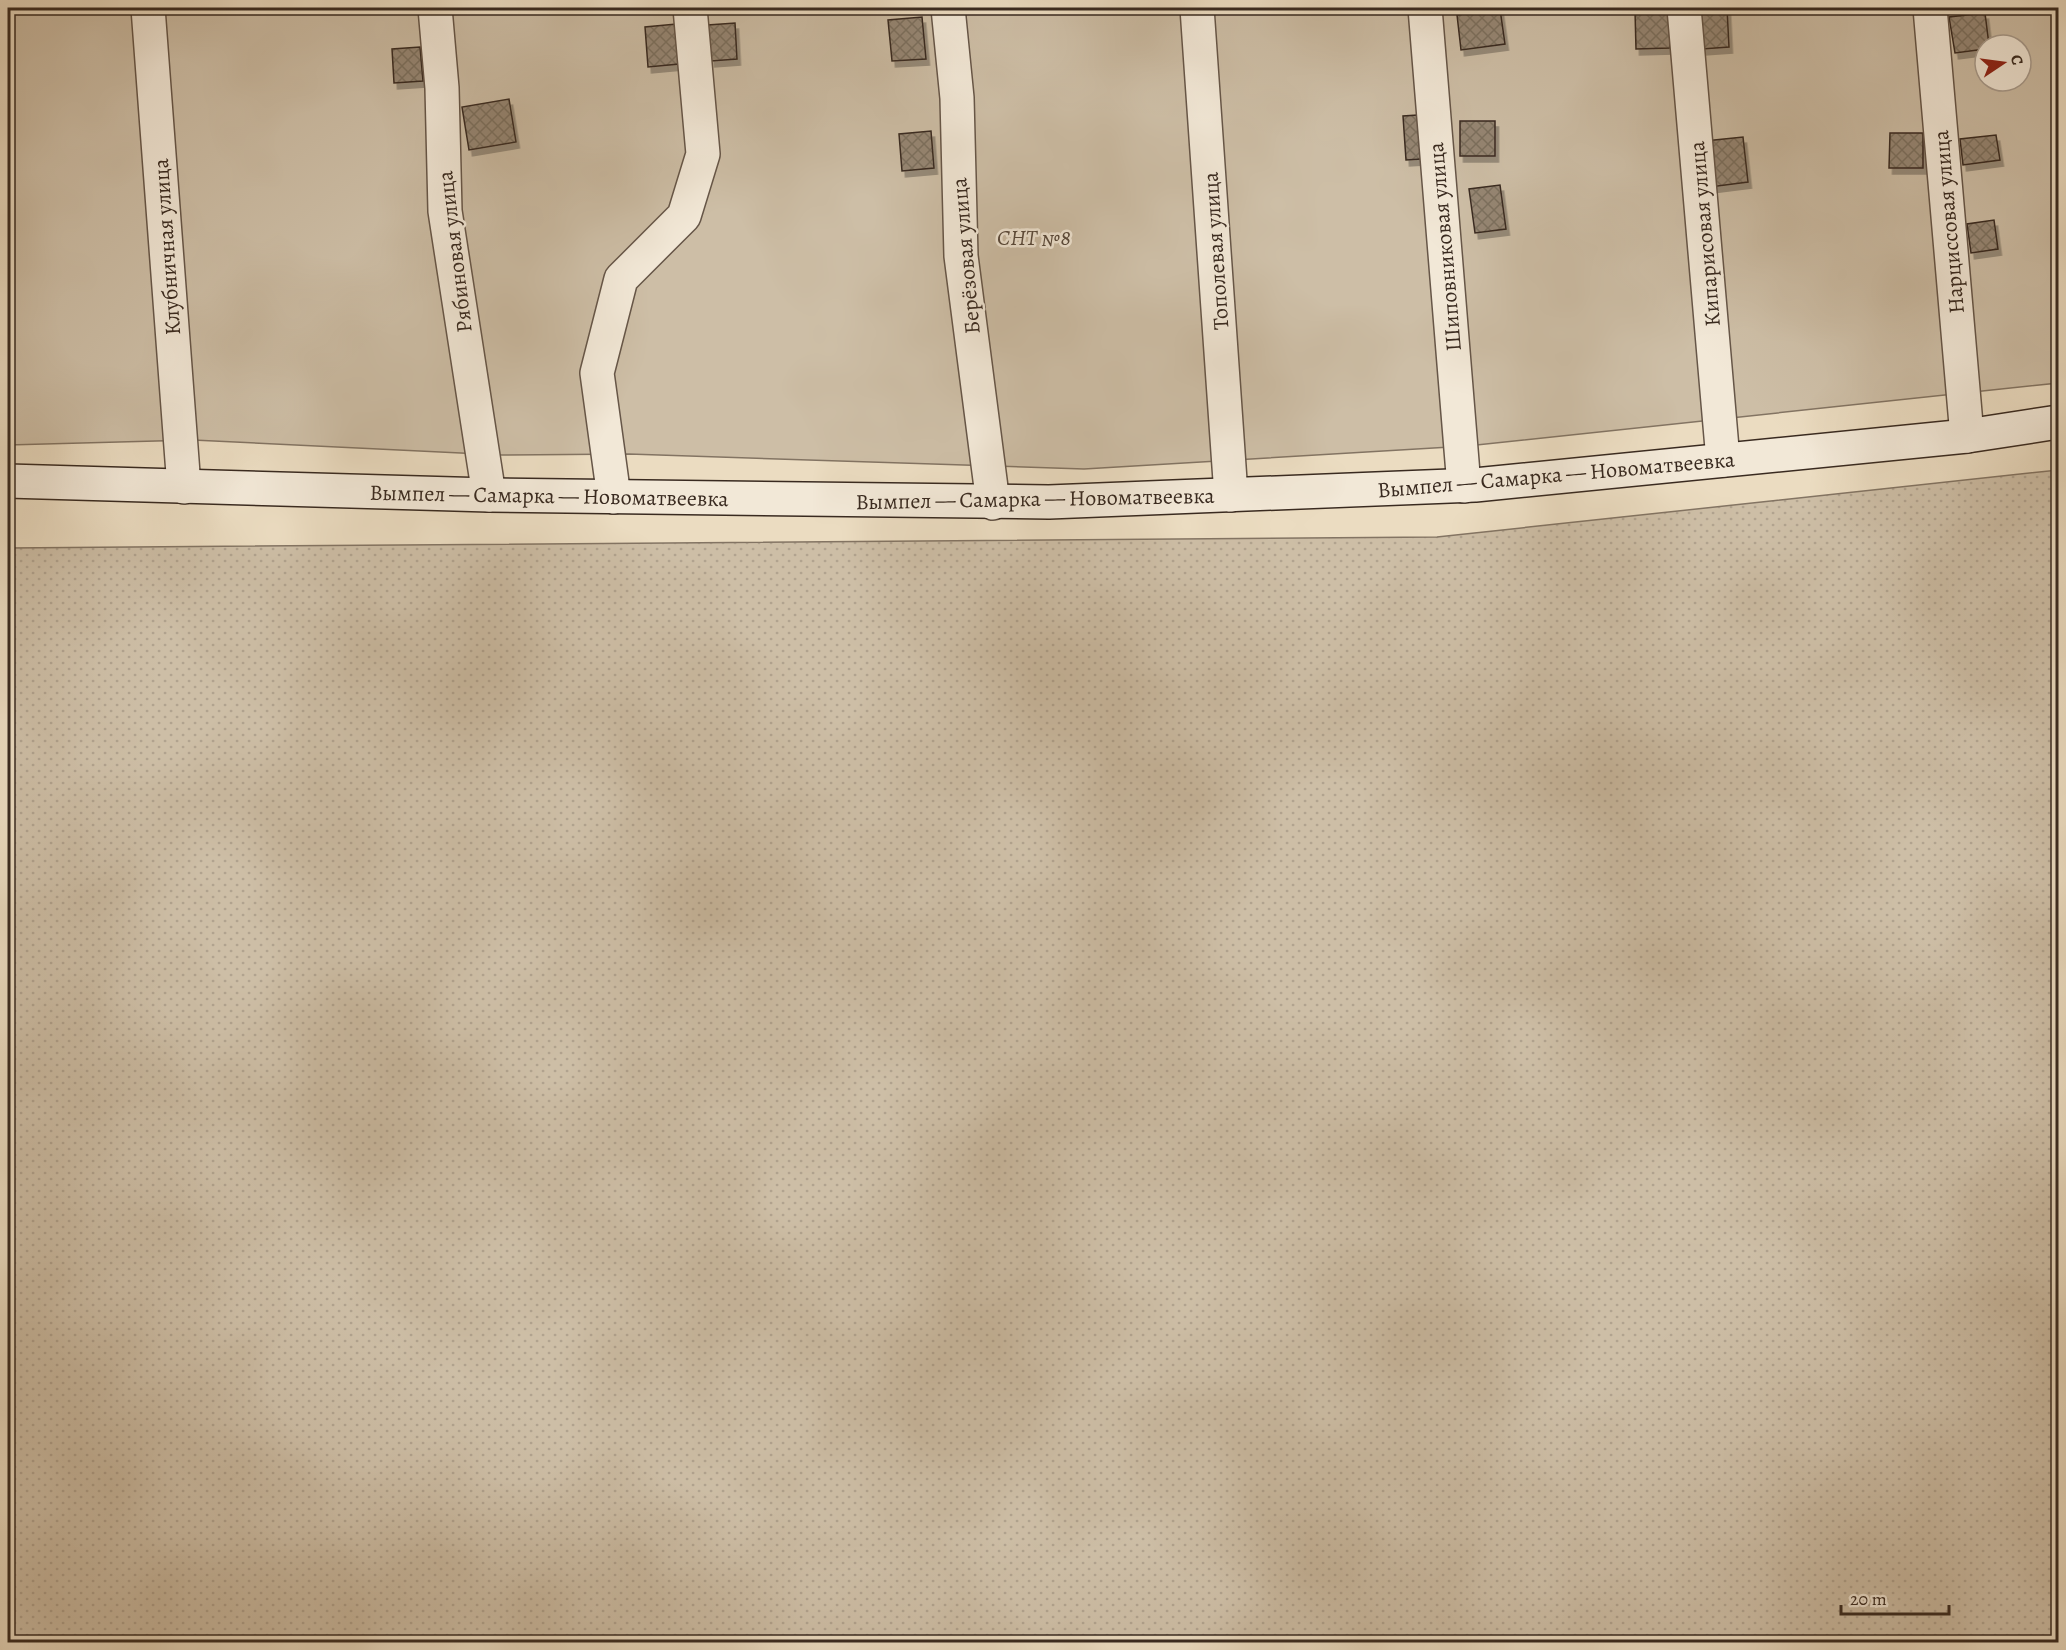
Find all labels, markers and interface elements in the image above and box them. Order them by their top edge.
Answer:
north arrow [1973,33,2033,93]
text: С [2005,53,2028,67]
street label: Нарциссовая улица [1926,128,1972,315]
street label: Кипарисовая улица [1682,139,1728,328]
street label: Шиповниковая улица [1421,140,1469,353]
street label: Клубничная улица [146,157,188,336]
street label: Рябиновая улица [430,168,480,335]
street label: Тополевая улица [1195,170,1236,331]
street label: Берёзовая улица [944,176,988,335]
park label: СНТ №8 [997,223,1071,253]
street label: Вымпел — Самарка — Новоматвеевка [1376,444,1737,506]
street label: Вымпел — Самарка — Новоматвеевка [369,478,730,514]
street label: Вымпел — Самарка — Новоматвеевка [855,481,1216,517]
scale bar [1841,1578,1949,1616]
text: 20 m [1850,1587,1887,1611]

